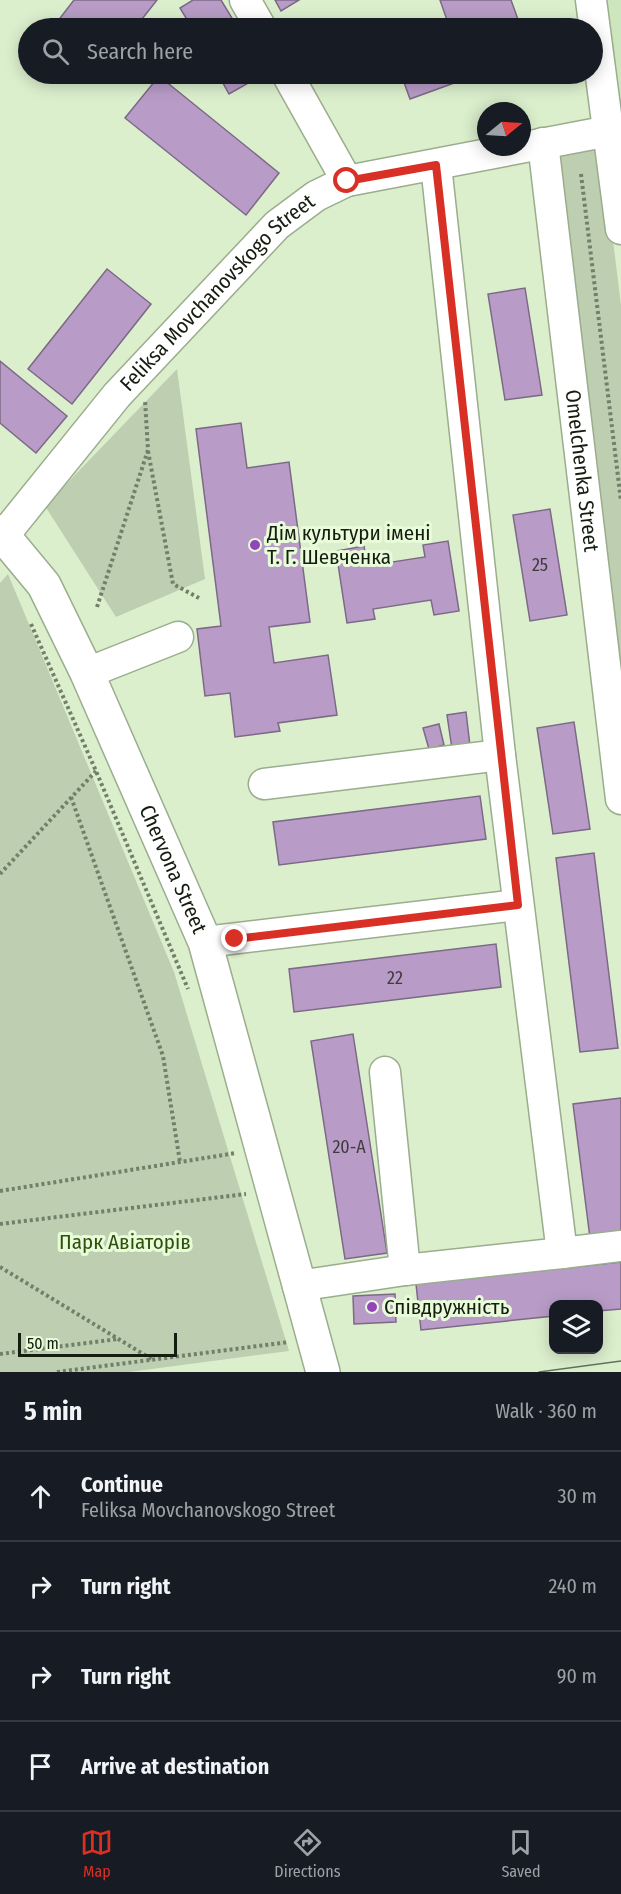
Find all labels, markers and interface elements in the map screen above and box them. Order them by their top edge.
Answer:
search box [18,18,603,84]
icon: search [39,35,72,68]
text: Search here [87,38,193,65]
north arrow [477,102,531,156]
route start [333,167,359,193]
street label: Feliksa Movchanovskogo Street [114,188,320,397]
street label: Omelchenka Street [559,388,605,553]
place label: Дім культури імені Т. Г. Шевченка [266,520,431,570]
marker: Дім культури імені Т. Г. Шевченка [248,538,262,552]
house number: 25 [532,554,548,576]
street label: Chervona Street [134,801,213,937]
route end [221,925,247,951]
house number: 22 [387,967,403,989]
house number: 20-А [332,1136,366,1158]
park label: Парк Авіаторів [59,1229,191,1255]
place label: Співдружність [384,1294,510,1320]
marker: Співдружність [365,1300,379,1314]
map controls [549,1300,603,1354]
button: layers [549,1300,603,1354]
scale bar [18,1330,177,1358]
text: 50 m [27,1334,59,1353]
text: 5 min [24,1396,82,1427]
text: Walk · 360 m [495,1399,597,1423]
text: Continue [81,1471,163,1498]
icon: ahead [24,1480,57,1513]
text: 30 m [557,1484,597,1508]
text: Feliksa Movchanovskogo Street [81,1498,335,1522]
icon: right [24,1570,57,1603]
text: Turn right [81,1573,170,1600]
text: 240 m [548,1574,597,1598]
icon: right [24,1660,57,1693]
text: Turn right [81,1663,170,1690]
text: 90 m [557,1664,597,1688]
icon: arrive [24,1750,57,1783]
text: Arrive at destination [81,1753,269,1780]
tab: Map [80,1826,113,1881]
tab: Directions [274,1826,341,1881]
tab: Saved [501,1826,541,1881]

